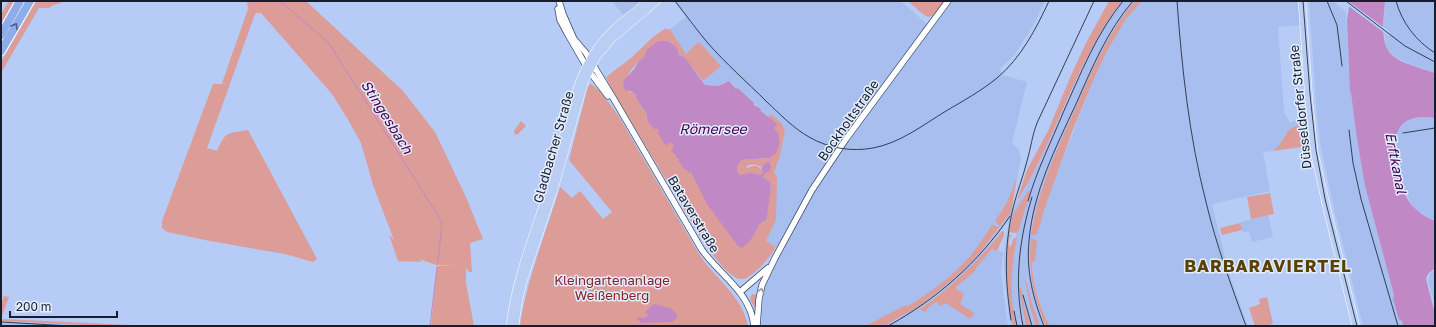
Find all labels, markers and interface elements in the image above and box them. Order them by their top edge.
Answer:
one-way arrow [11,23,18,30]
street label: Düsseldorfer Straße [1286,44,1314,170]
street label: Bockholtstraße [814,76,882,164]
water label: Stingesbach [358,77,418,158]
street label: Gladbacher Straße [529,89,577,205]
water label: Römersee [679,120,748,137]
water label: Erftkanal [1382,131,1411,195]
street label: Bataverstraße [665,172,723,256]
district label: BARBARAVIERTEL [1184,255,1352,276]
park label: Kleingartenanlage Weißenberg [554,272,670,303]
one-way arrow [756,287,765,294]
scale bar [10,293,117,319]
text: 200 m [16,299,51,314]

